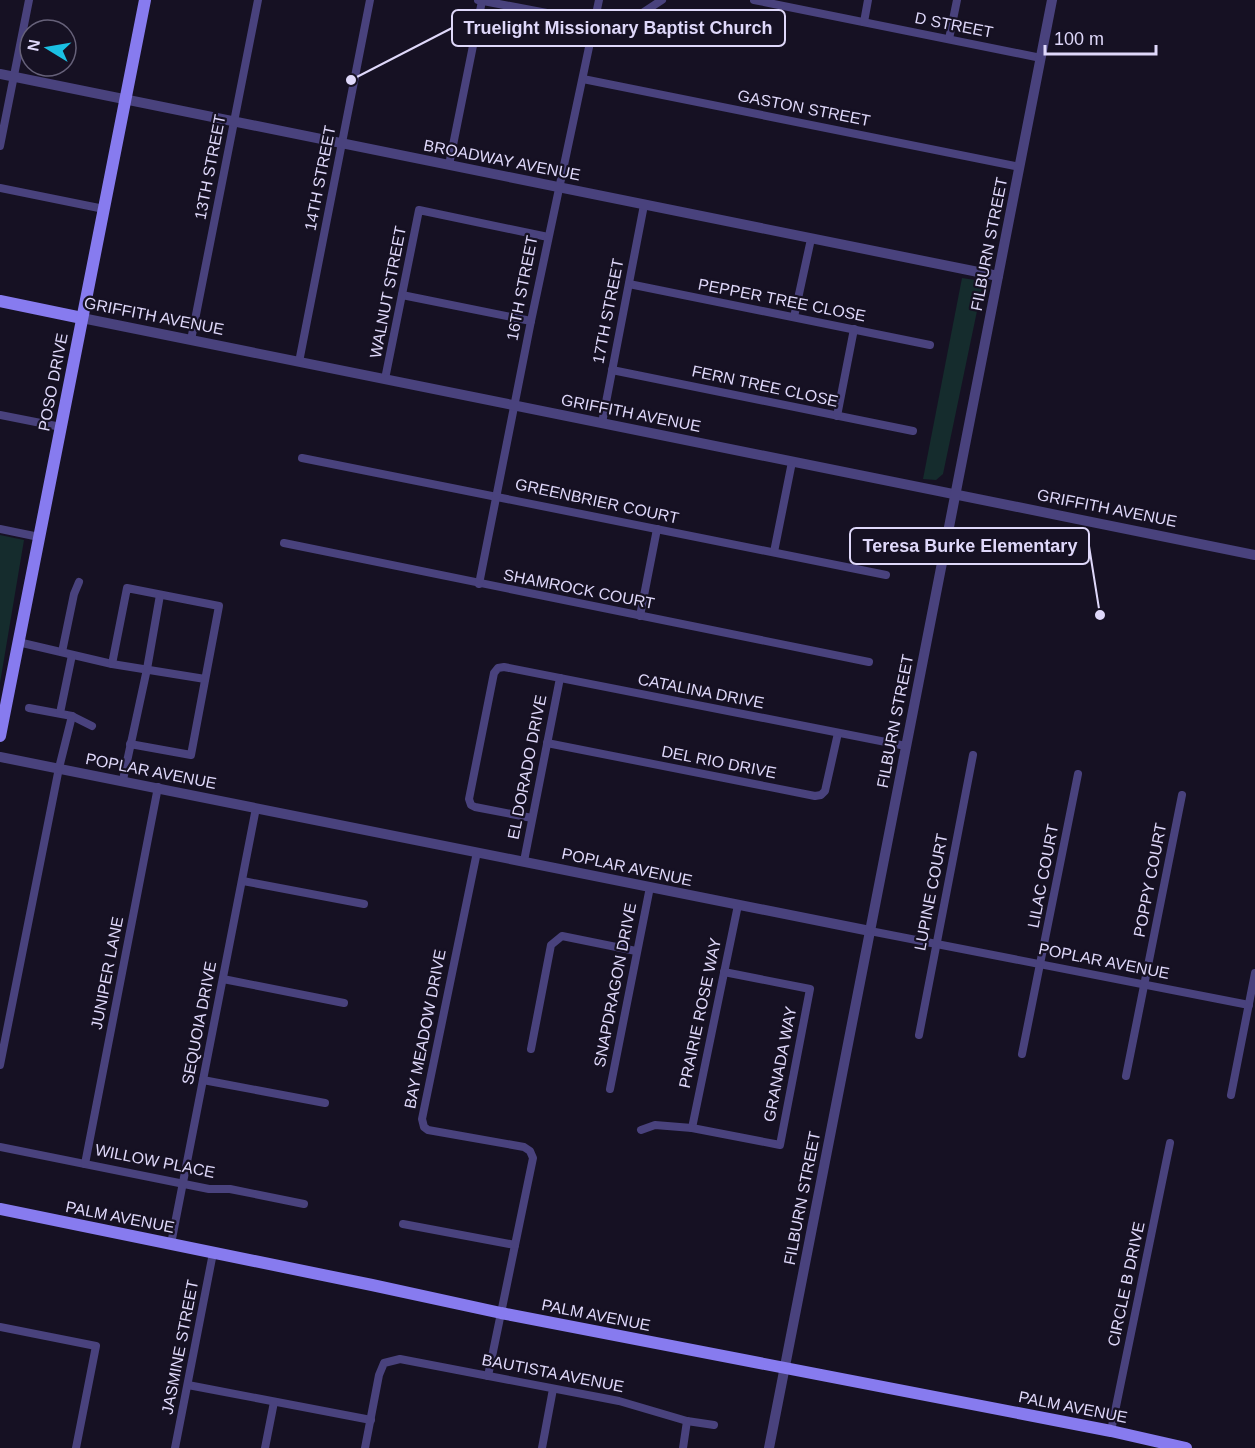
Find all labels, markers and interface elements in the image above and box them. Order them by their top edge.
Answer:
street label: D STREET [914,9,995,41]
callout: Truelight Missionary Baptist Church [452,10,785,46]
north arrow [18,18,78,78]
text: Truelight Missionary Baptist Church [463,18,773,38]
scale bar [1045,18,1156,56]
text: 100 m [1054,29,1104,49]
text: N [24,38,43,53]
street label: GASTON STREET [736,87,872,129]
street label: 13TH STREET [191,113,229,221]
street label: 14TH STREET [301,124,339,232]
street label: BROADWAY AVENUE [422,136,582,184]
street label: FILBURN STREET [968,175,1010,312]
street label: WALNUT STREET [367,224,409,360]
street label: 16TH STREET [503,234,541,342]
street label: 17TH STREET [589,257,627,365]
street label: PEPPER TREE CLOSE [697,275,867,325]
street label: GRIFFITH AVENUE [83,294,225,338]
street label: POSO DRIVE [35,332,71,432]
street label: FERN TREE CLOSE [690,362,840,410]
street label: GRIFFITH AVENUE [560,391,702,435]
street label: GREENBRIER COURT [514,475,681,527]
street label: GRIFFITH AVENUE [1036,486,1178,530]
callout: Teresa Burke Elementary [850,528,1089,564]
text: Teresa Burke Elementary [863,536,1077,556]
street label: SHAMROCK COURT [502,566,656,612]
street label: FILBURN STREET [874,652,916,789]
street label: CATALINA DRIVE [636,670,766,712]
street label: EL DORADO DRIVE [505,693,549,841]
street label: DEL RIO DRIVE [660,743,778,781]
street label: POPLAR AVENUE [84,750,218,792]
street label: POPPY COURT [1131,821,1169,939]
street label: LILAC COURT [1025,822,1061,929]
street label: LUPINE COURT [911,832,951,952]
street label: POPLAR AVENUE [560,845,694,889]
street label: SNAPDRAGON DRIVE [591,901,639,1069]
street label: JUNIPER LANE [88,915,126,1031]
street label: PRAIRIE ROSE WAY [676,936,724,1090]
street label: POPLAR AVENUE [1037,940,1171,982]
street label: BAY MEADOW DRIVE [401,948,449,1110]
street label: SEQUOIA DRIVE [179,960,219,1086]
street label: GRANADA WAY [760,1004,800,1123]
street label: FILBURN STREET [781,1129,823,1266]
street label: WILLOW PLACE [94,1141,216,1181]
street label: PALM AVENUE [64,1198,176,1236]
street label: CIRCLE B DRIVE [1104,1220,1148,1348]
street label: JASMINE STREET [159,1278,201,1416]
street label: PALM AVENUE [540,1296,652,1334]
street label: BAUTISTA AVENUE [481,1351,625,1395]
street label: PALM AVENUE [1017,1388,1129,1426]

